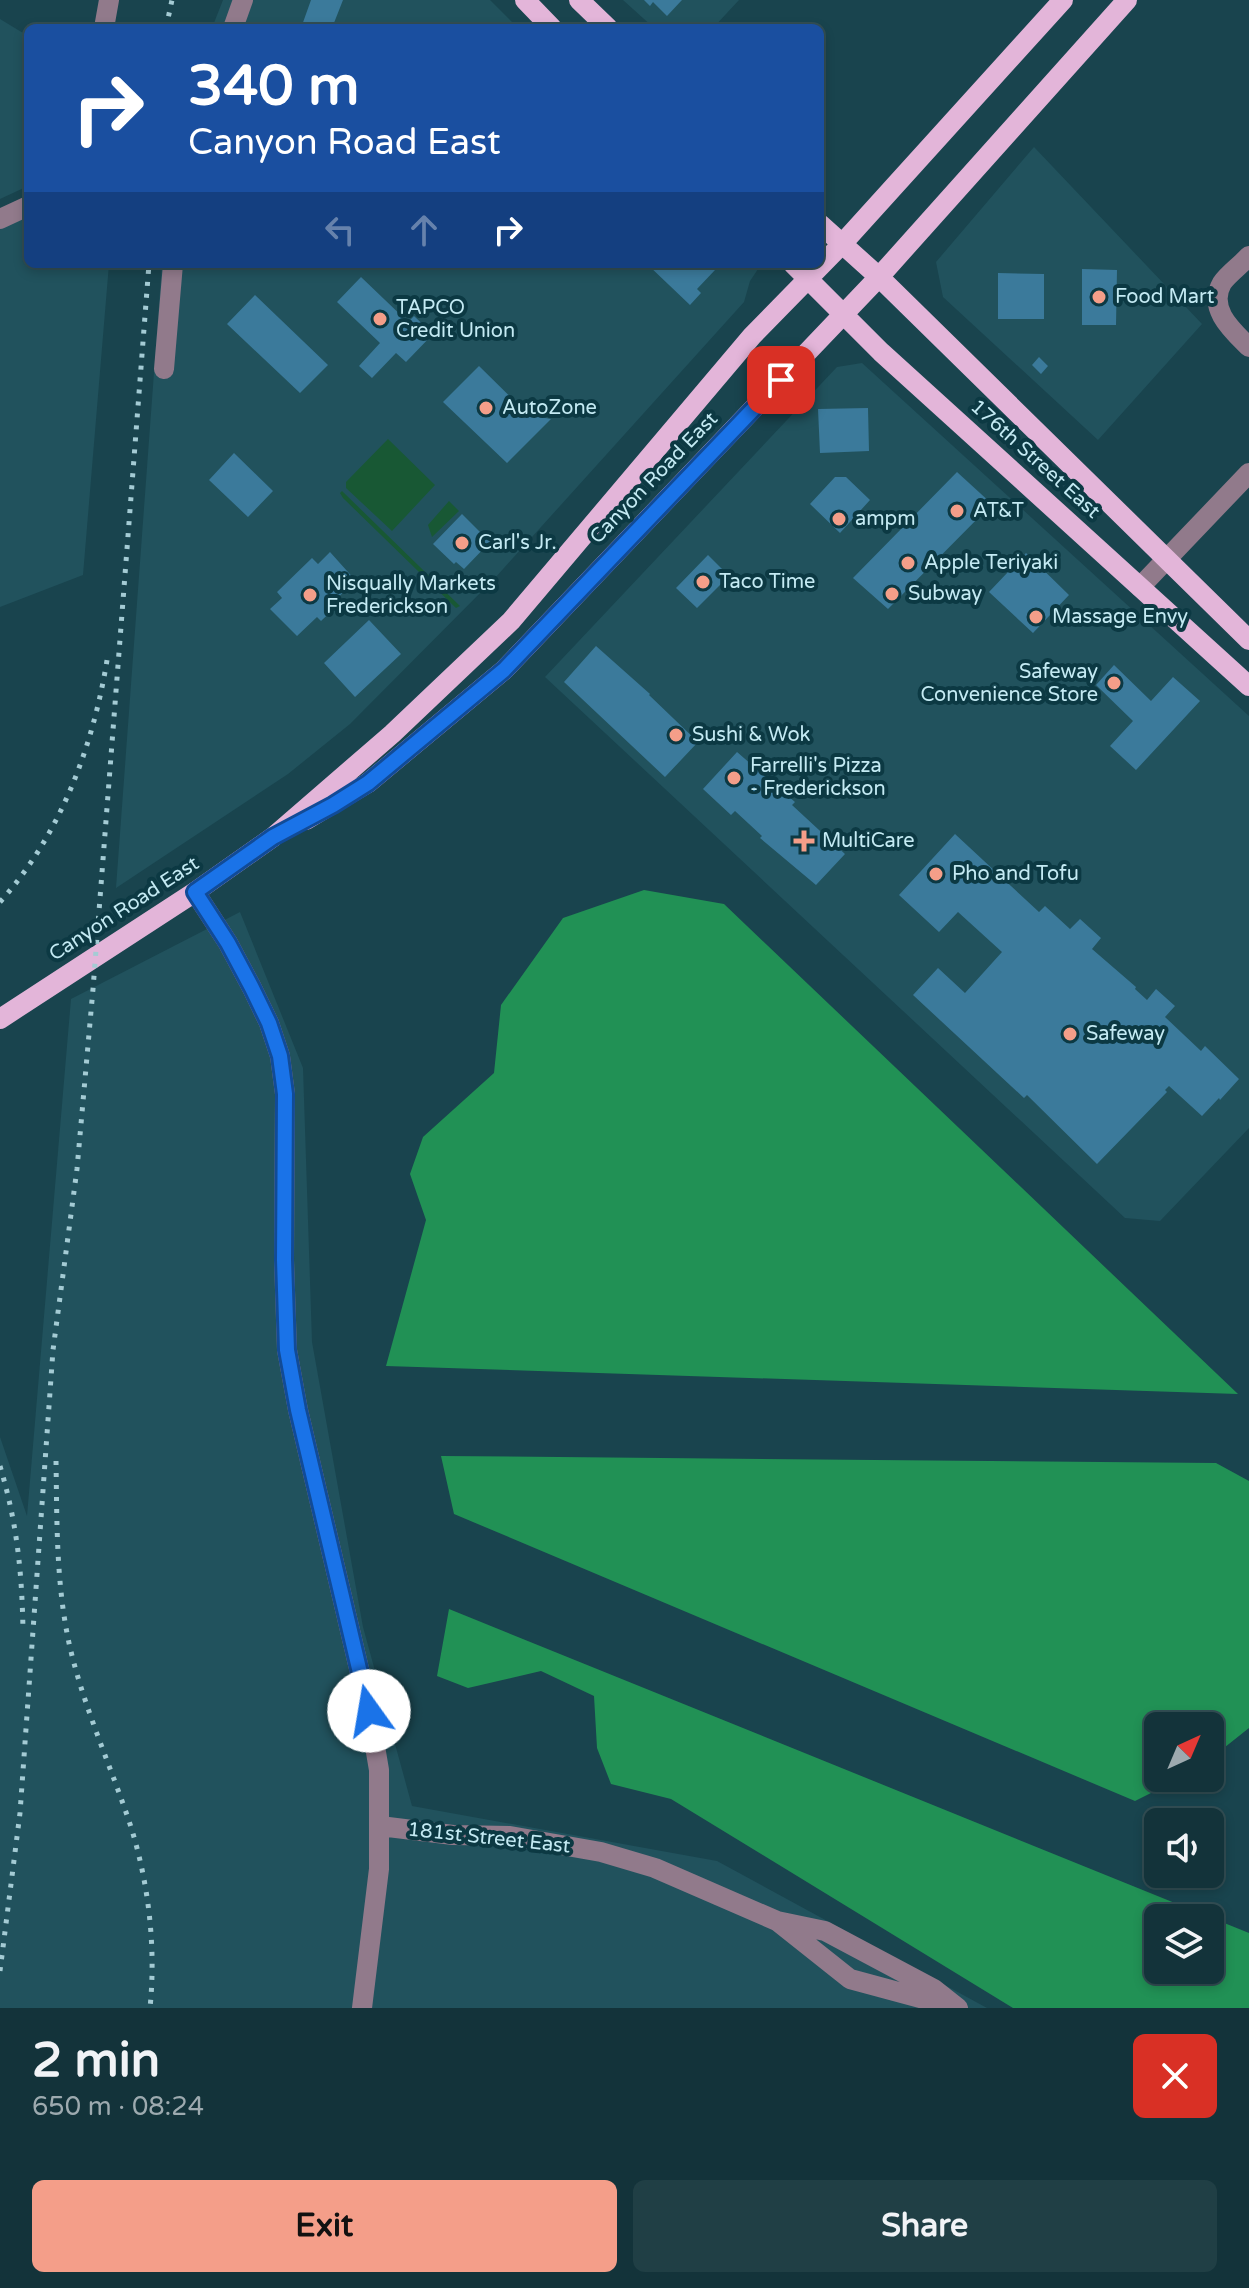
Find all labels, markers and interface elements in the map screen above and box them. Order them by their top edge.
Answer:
text: 340 m [188,53,359,120]
icon: right [56,56,160,160]
text: Canyon Road East [188,121,501,164]
icon: left [318,208,362,252]
icon: ahead [402,208,446,252]
icon: right [486,208,530,252]
place label: Food Mart [1115,285,1215,309]
marker: Food Mart [1090,288,1108,306]
place label: TAPCO Credit Union [396,296,515,343]
marker: TAPCO Credit Union [371,310,389,328]
pin [747,346,815,414]
icon: arrive [759,358,803,402]
street label: 176th Street East [965,395,1105,524]
place label: AutoZone [502,396,597,420]
marker: AutoZone [477,399,495,417]
street label: Canyon Road East [585,407,723,549]
place label: AT&T [973,499,1024,523]
marker: AT&T [948,502,966,520]
place label: ampm [855,507,916,531]
marker: ampm [830,510,848,528]
place label: Carl's Jr. [478,531,557,555]
marker: Carl's Jr. [453,534,471,552]
place label: Apple Teriyaki [924,551,1058,575]
marker: Apple Teriyaki [899,554,917,572]
place label: Taco Time [719,570,815,594]
place label: Nisqually Markets Frederickson [326,572,496,619]
marker: Taco Time [694,573,712,591]
place label: Subway [908,582,983,606]
marker: Subway [883,585,901,603]
marker: Nisqually Markets Frederickson [301,586,319,604]
place label: Massage Envy [1052,605,1188,629]
marker: Massage Envy [1027,608,1045,626]
place label: Safeway Convenience Store [921,660,1098,707]
marker: Safeway Convenience Store [1105,674,1123,692]
place label: Sushi & Wok [692,723,811,747]
marker: Sushi & Wok [667,726,685,744]
place label: Farrelli's Pizza - Frederickson [750,754,886,801]
marker: Farrelli's Pizza - Frederickson [725,769,743,787]
place label: MultiCare [822,829,914,853]
marker: MultiCare [793,830,815,852]
street label: Canyon Road East [45,851,204,966]
place label: Pho and Tofu [952,862,1079,886]
marker: Pho and Tofu [927,865,945,883]
place label: Safeway [1086,1022,1165,1046]
marker: Safeway [1061,1025,1079,1043]
position arrow [327,1669,411,1753]
north arrow [1144,1712,1224,1792]
map controls [1144,1712,1224,1984]
button: sound [1144,1808,1224,1888]
street label: 181st Street East [406,1818,572,1859]
button: layers [1144,1904,1224,1984]
text: 2 min [32,2032,160,2090]
button: close [1133,2034,1217,2118]
text: 650 m · 08:24 [32,2091,204,2122]
button: Exit [32,2180,617,2272]
button: Share [633,2180,1217,2272]

